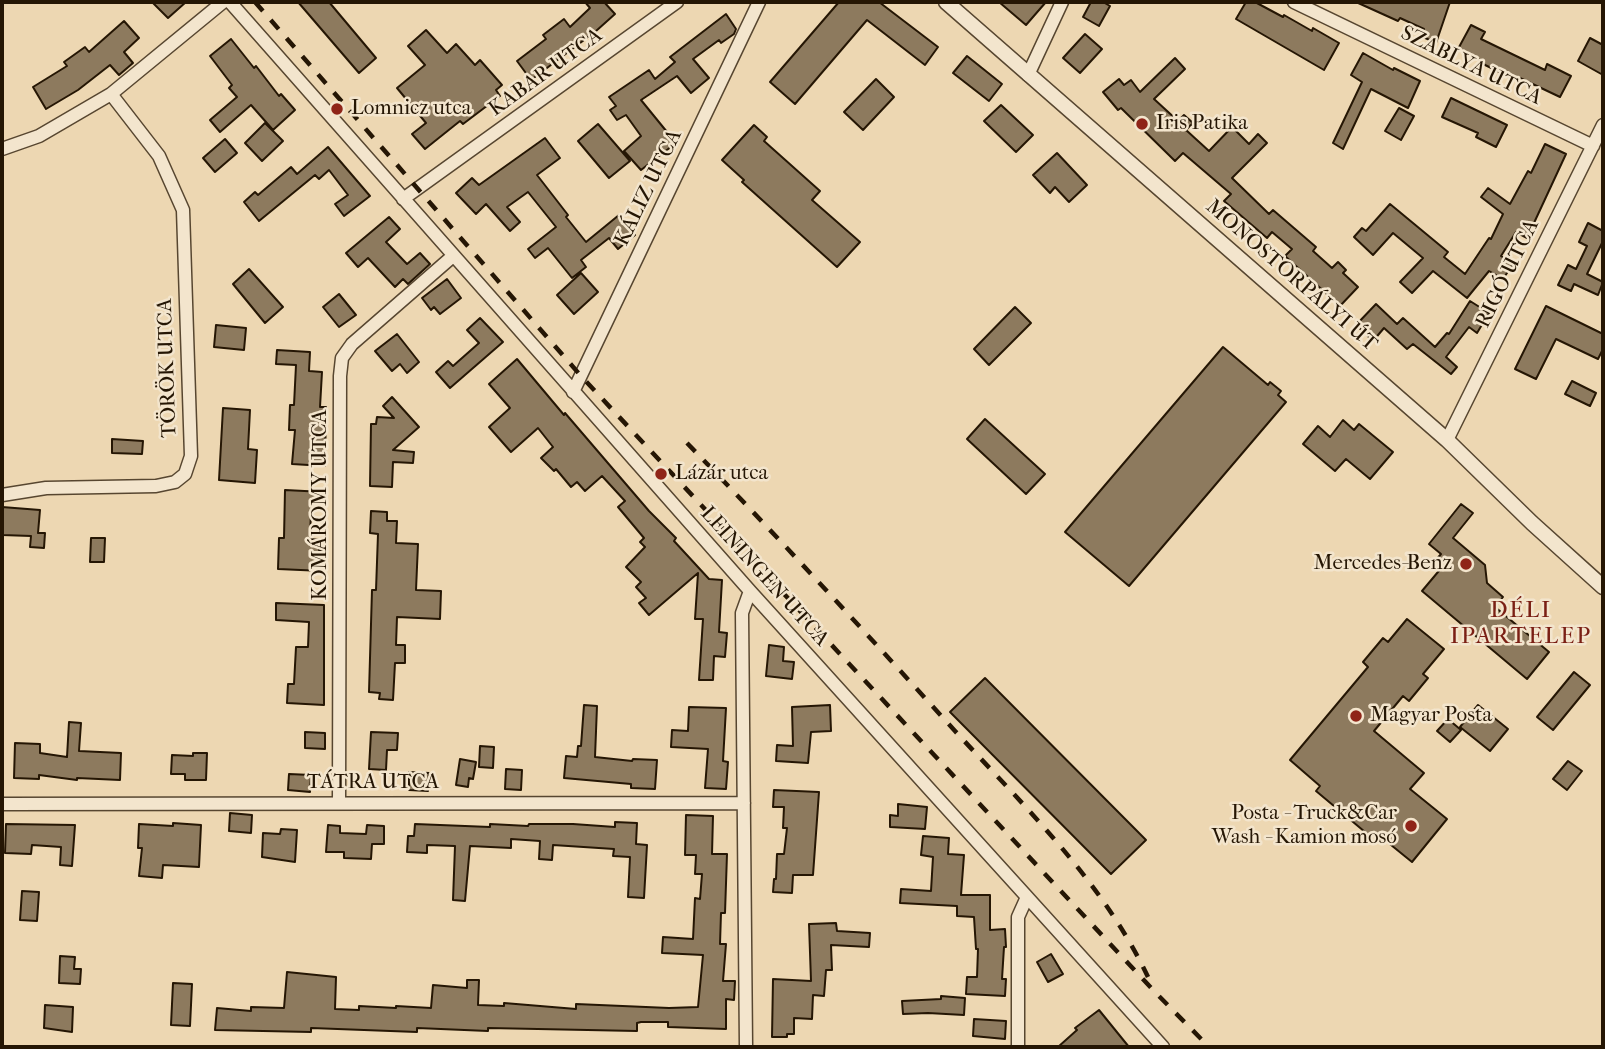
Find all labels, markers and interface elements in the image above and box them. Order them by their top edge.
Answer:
street label: SZABLYA UTCA [1396,21,1546,111]
street label: KABAR UTCA [484,23,608,123]
place label: Lomnicz utca [351,96,471,122]
marker: Lomnicz utca [329,101,345,117]
place label: Iris Patika [1156,111,1248,137]
marker: Iris Patika [1134,116,1150,132]
street label: KÁLIZ UTCA [610,126,688,250]
street label: MONOSTORPÁLYI ÚT [1200,195,1382,357]
street label: RIGÓ UTCA [1471,216,1545,332]
street label: TÖRÖK UTCA [153,298,183,438]
street label: KOMÁROMY UTCA [308,410,334,600]
place label: Lázár utca [675,461,768,487]
marker: Lázár utca [653,466,669,482]
street label: LEININGEN UTCA [695,502,833,652]
place label: Mercedes-Benz [1314,551,1452,577]
marker: Mercedes-Benz [1458,556,1474,572]
district label: DÉLI IPARTELEP [1451,597,1591,651]
place label: Magyar Posta [1370,703,1492,729]
marker: Magyar Posta [1348,708,1364,724]
street label: TÁTRA UTCA [307,770,439,796]
place label: Posta - Truck&Car Wash - Kamion mosó [1212,801,1397,851]
marker: Posta - Truck&Car Wash - Kamion mosó [1403,818,1419,834]

